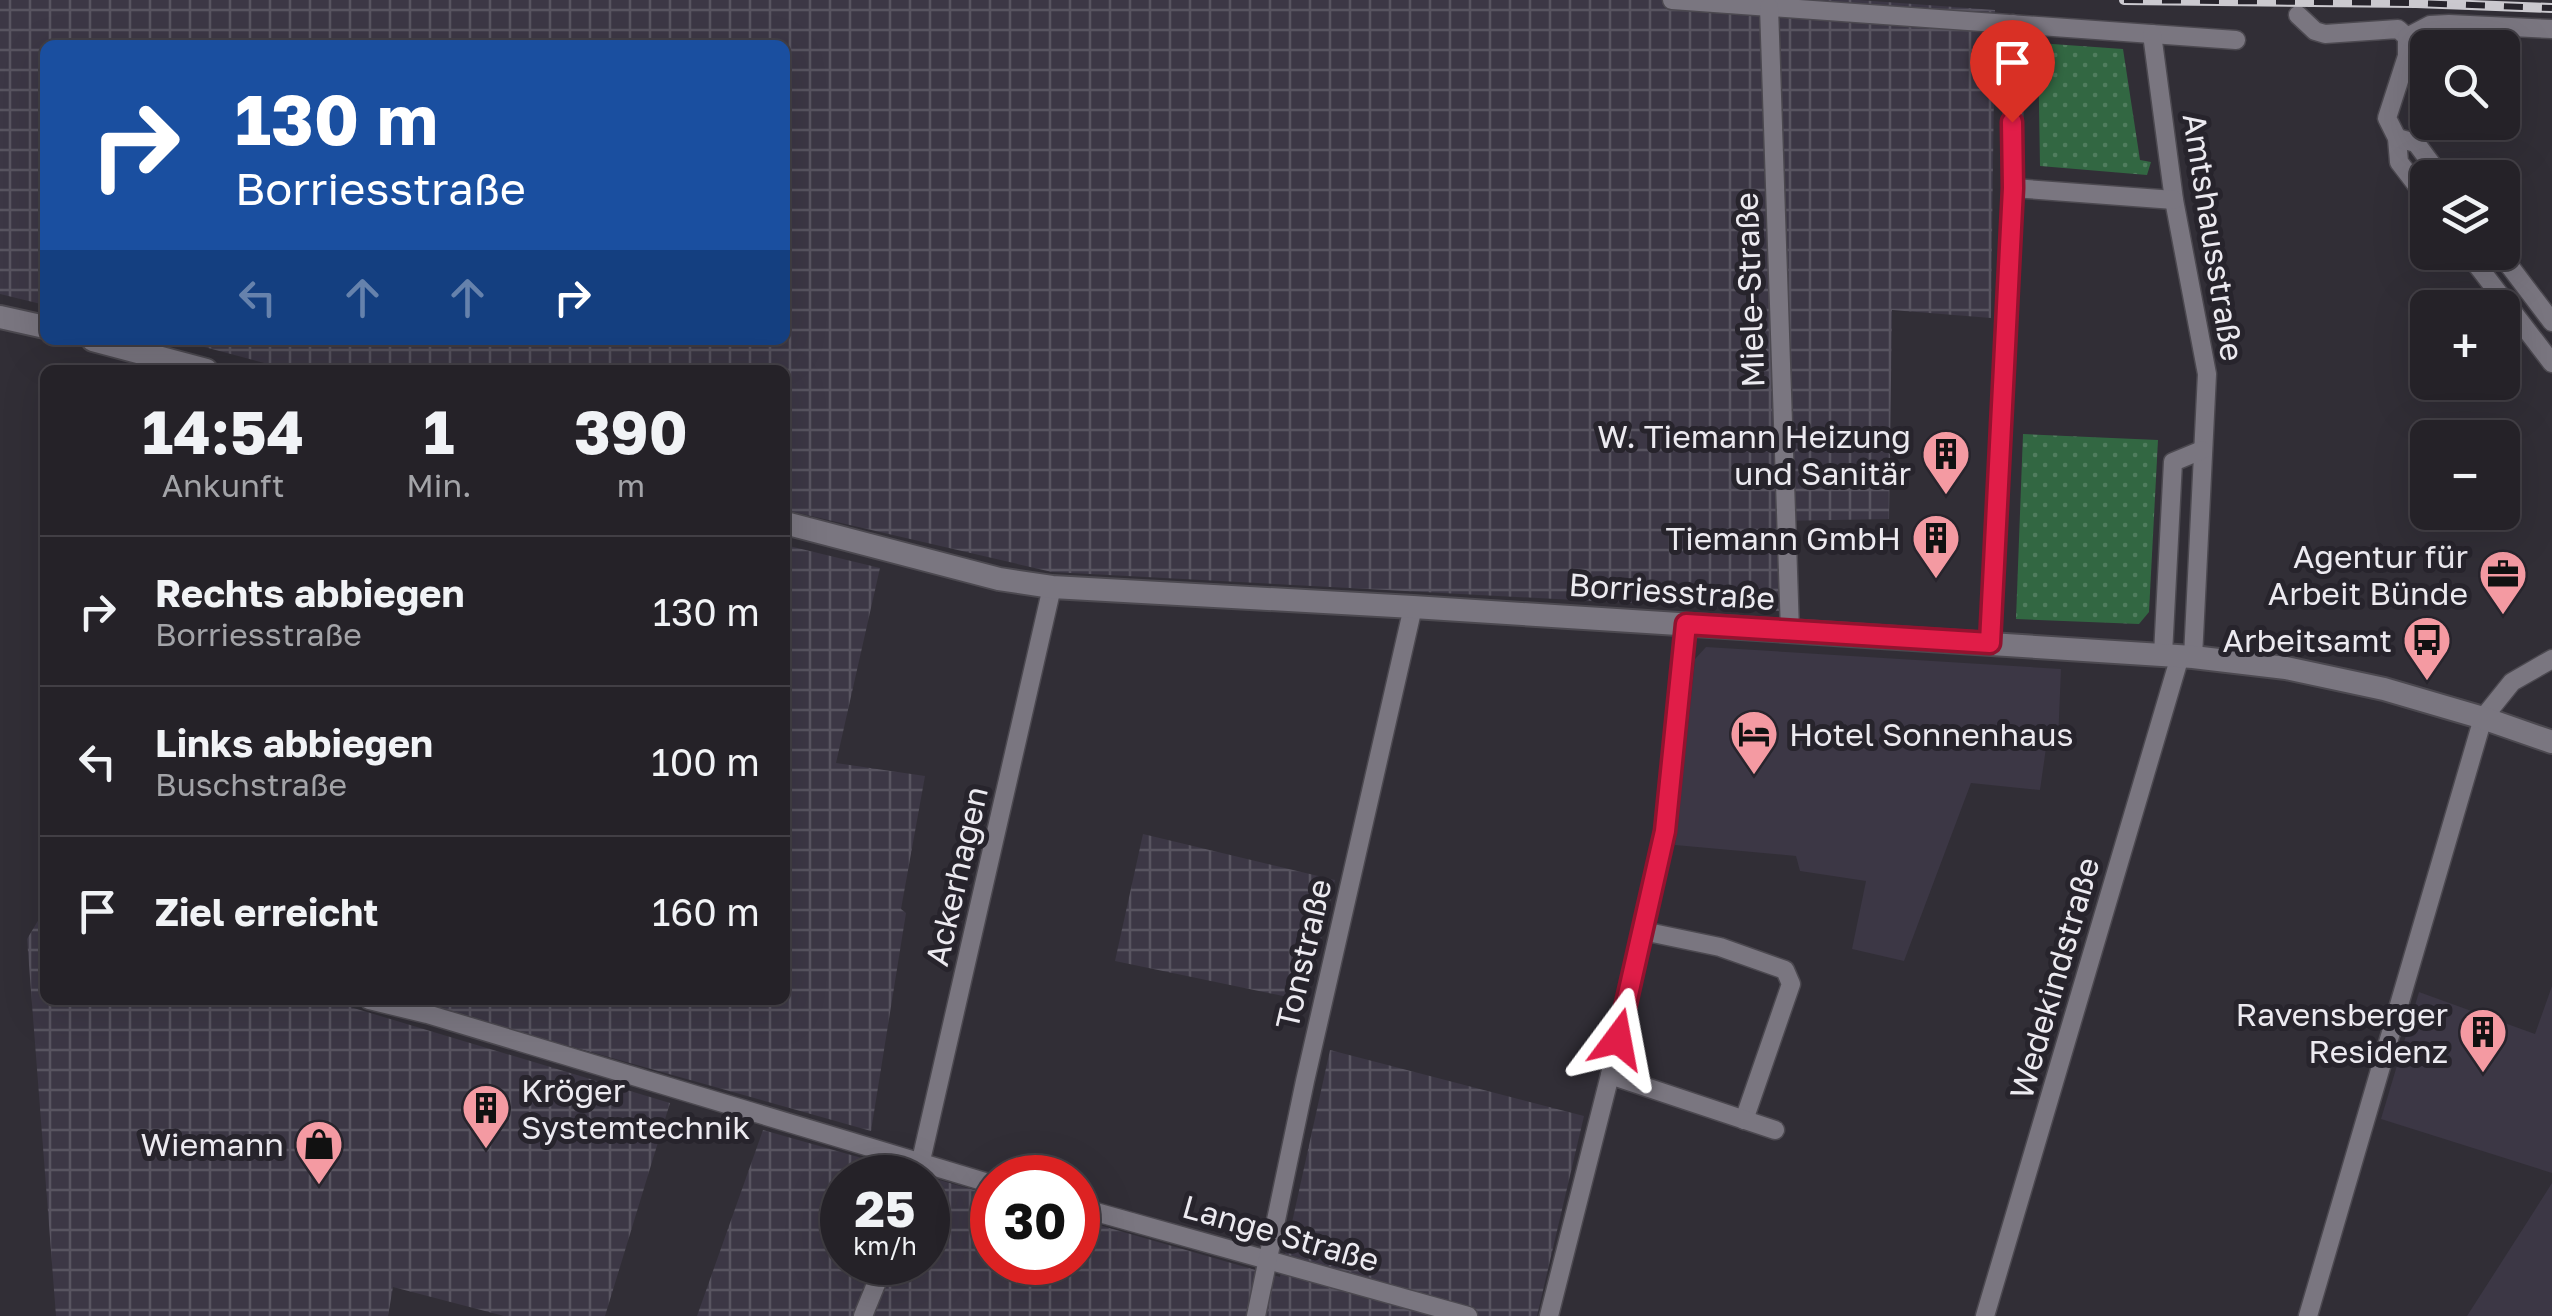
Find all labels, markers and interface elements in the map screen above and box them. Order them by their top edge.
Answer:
pin [1970,20,2055,123]
map controls [2410,30,2520,530]
button: search [2410,30,2520,140]
icon: arrive [1985,35,2040,90]
text: 130 m [235,76,438,160]
icon: right [70,80,200,210]
street label: Amtshausstraße [2176,110,2252,364]
button: layers [2410,160,2520,270]
text: Borriesstraße [235,161,526,215]
street label: Miele-Straße [1727,192,1771,388]
icon: left [230,270,285,325]
icon: ahead [335,270,390,325]
icon: ahead [440,270,495,325]
icon: right [545,270,600,325]
button: + [2410,290,2520,400]
text: 14:54 [142,395,304,467]
text: 1 [424,395,454,467]
text: 390 [574,395,688,467]
place label: W. Tiemann Heizung und Sanitär [1597,417,1911,492]
button: − [2410,420,2520,530]
building icon: W. Tiemann Heizung und Sanitär [1920,428,1972,496]
text: Ankunft [162,466,285,504]
text: Min. [406,466,472,504]
text: m [617,466,645,504]
building icon: Tiemann GmbH [1910,512,1962,580]
place label: Tiemann GmbH [1665,519,1901,557]
place label: Agentur für Arbeit Bünde [2268,537,2468,612]
office icon: Agentur für Arbeit Bünde [2477,548,2529,616]
street label: Borriesstraße [1568,565,1776,617]
text: Rechts abbiegen [155,570,464,615]
icon: right [70,584,125,639]
text: 130 m [653,589,760,634]
bus stop icon: Arbeitsamt [2401,614,2453,682]
text: Borriesstraße [155,615,362,653]
place label: Arbeitsamt [2223,621,2392,659]
hotel icon: Hotel Sonnenhaus [1728,708,1780,776]
place label: Hotel Sonnenhaus [1789,715,2073,753]
text: Links abbiegen [155,720,433,765]
icon: left [70,734,125,789]
text: 100 m [651,739,760,784]
text: Buschstraße [155,765,347,803]
street label: Ackerhagen [917,783,995,969]
street label: Wedekindstraße [2001,853,2107,1103]
street label: Tonstraße [1267,875,1339,1033]
icon: arrive [70,884,125,939]
text: Ziel erreicht [155,889,378,934]
text: 160 m [652,889,760,934]
position arrow [1566,987,1670,1091]
place label: Ravensberger Residenz [2236,995,2448,1070]
building icon: Ravensberger Residenz [2457,1006,2509,1074]
place label: Kröger Systemtechnik [521,1071,750,1146]
building icon: Kröger Systemtechnik [460,1082,512,1150]
shop icon: Wiemann [293,1118,345,1186]
place label: Wiemann [140,1125,284,1163]
speed limit sign: 30 [970,1155,1100,1285]
text: 25 [854,1178,915,1238]
street label: Lange Straße [1178,1187,1384,1279]
text: km/h [853,1230,917,1261]

